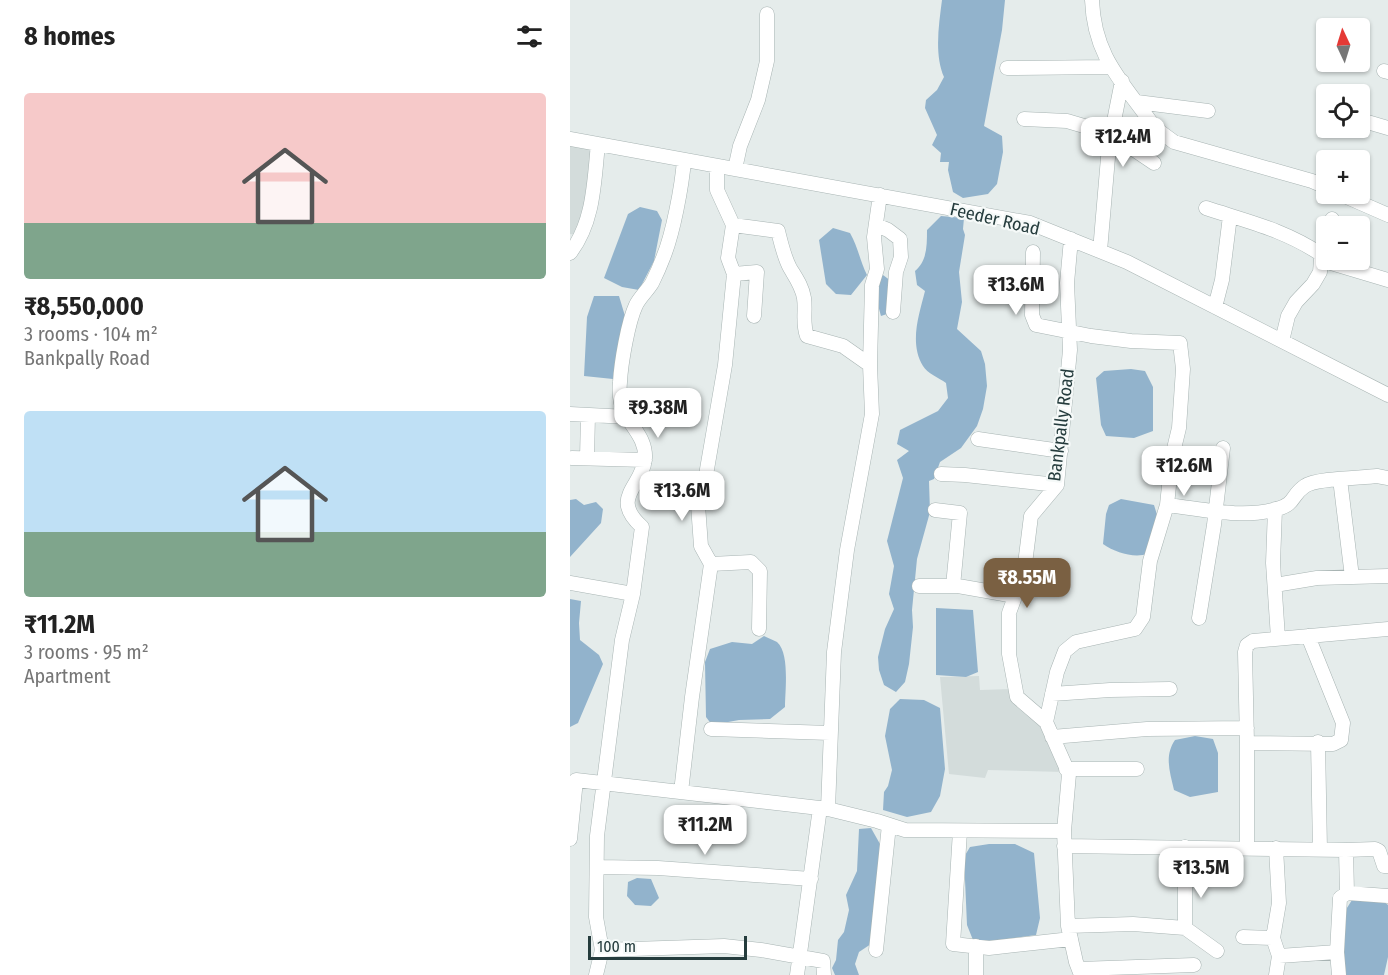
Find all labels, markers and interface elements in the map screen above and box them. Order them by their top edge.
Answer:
north arrow [1316,18,1370,72]
map controls [1316,18,1370,270]
icon: filters [513,20,546,53]
text: 8 homes [24,21,115,52]
button: locate [1316,84,1370,138]
pin: ₹12.4M [1074,117,1172,168]
text: ₹12.4M [1095,124,1151,148]
icon: home [231,132,339,240]
button: + [1316,150,1370,204]
street label: Feeder Road [948,198,1042,240]
button: − [1316,216,1370,270]
pin: ₹13.6M [967,265,1065,316]
text: ₹13.6M [988,272,1044,296]
text: ₹8,550,000 [24,291,144,322]
text: 3 rooms · 104 m² [24,322,158,346]
text: Bankpally Road [24,346,150,370]
street label: Bankpally Road [1043,367,1079,483]
pin: ₹9.38M [609,388,707,439]
text: ₹9.38M [628,395,688,419]
pin: ₹12.6M [1135,446,1233,497]
icon: home [231,450,339,558]
text: ₹12.6M [1156,453,1212,477]
pin: ₹13.6M [633,471,731,522]
text: ₹13.6M [654,478,710,502]
pin: ₹8.55M [978,558,1076,609]
text: ₹8.55M [998,565,1056,589]
text: ₹11.2M [24,609,95,640]
text: 3 rooms · 95 m² [24,640,149,664]
text: Apartment [24,664,111,688]
pin: ₹11.2M [656,805,754,856]
text: ₹11.2M [678,812,732,836]
pin: ₹13.5M [1152,848,1250,899]
text: ₹13.5M [1173,855,1229,879]
scale bar [588,933,747,960]
text: 100 m [597,937,636,956]

